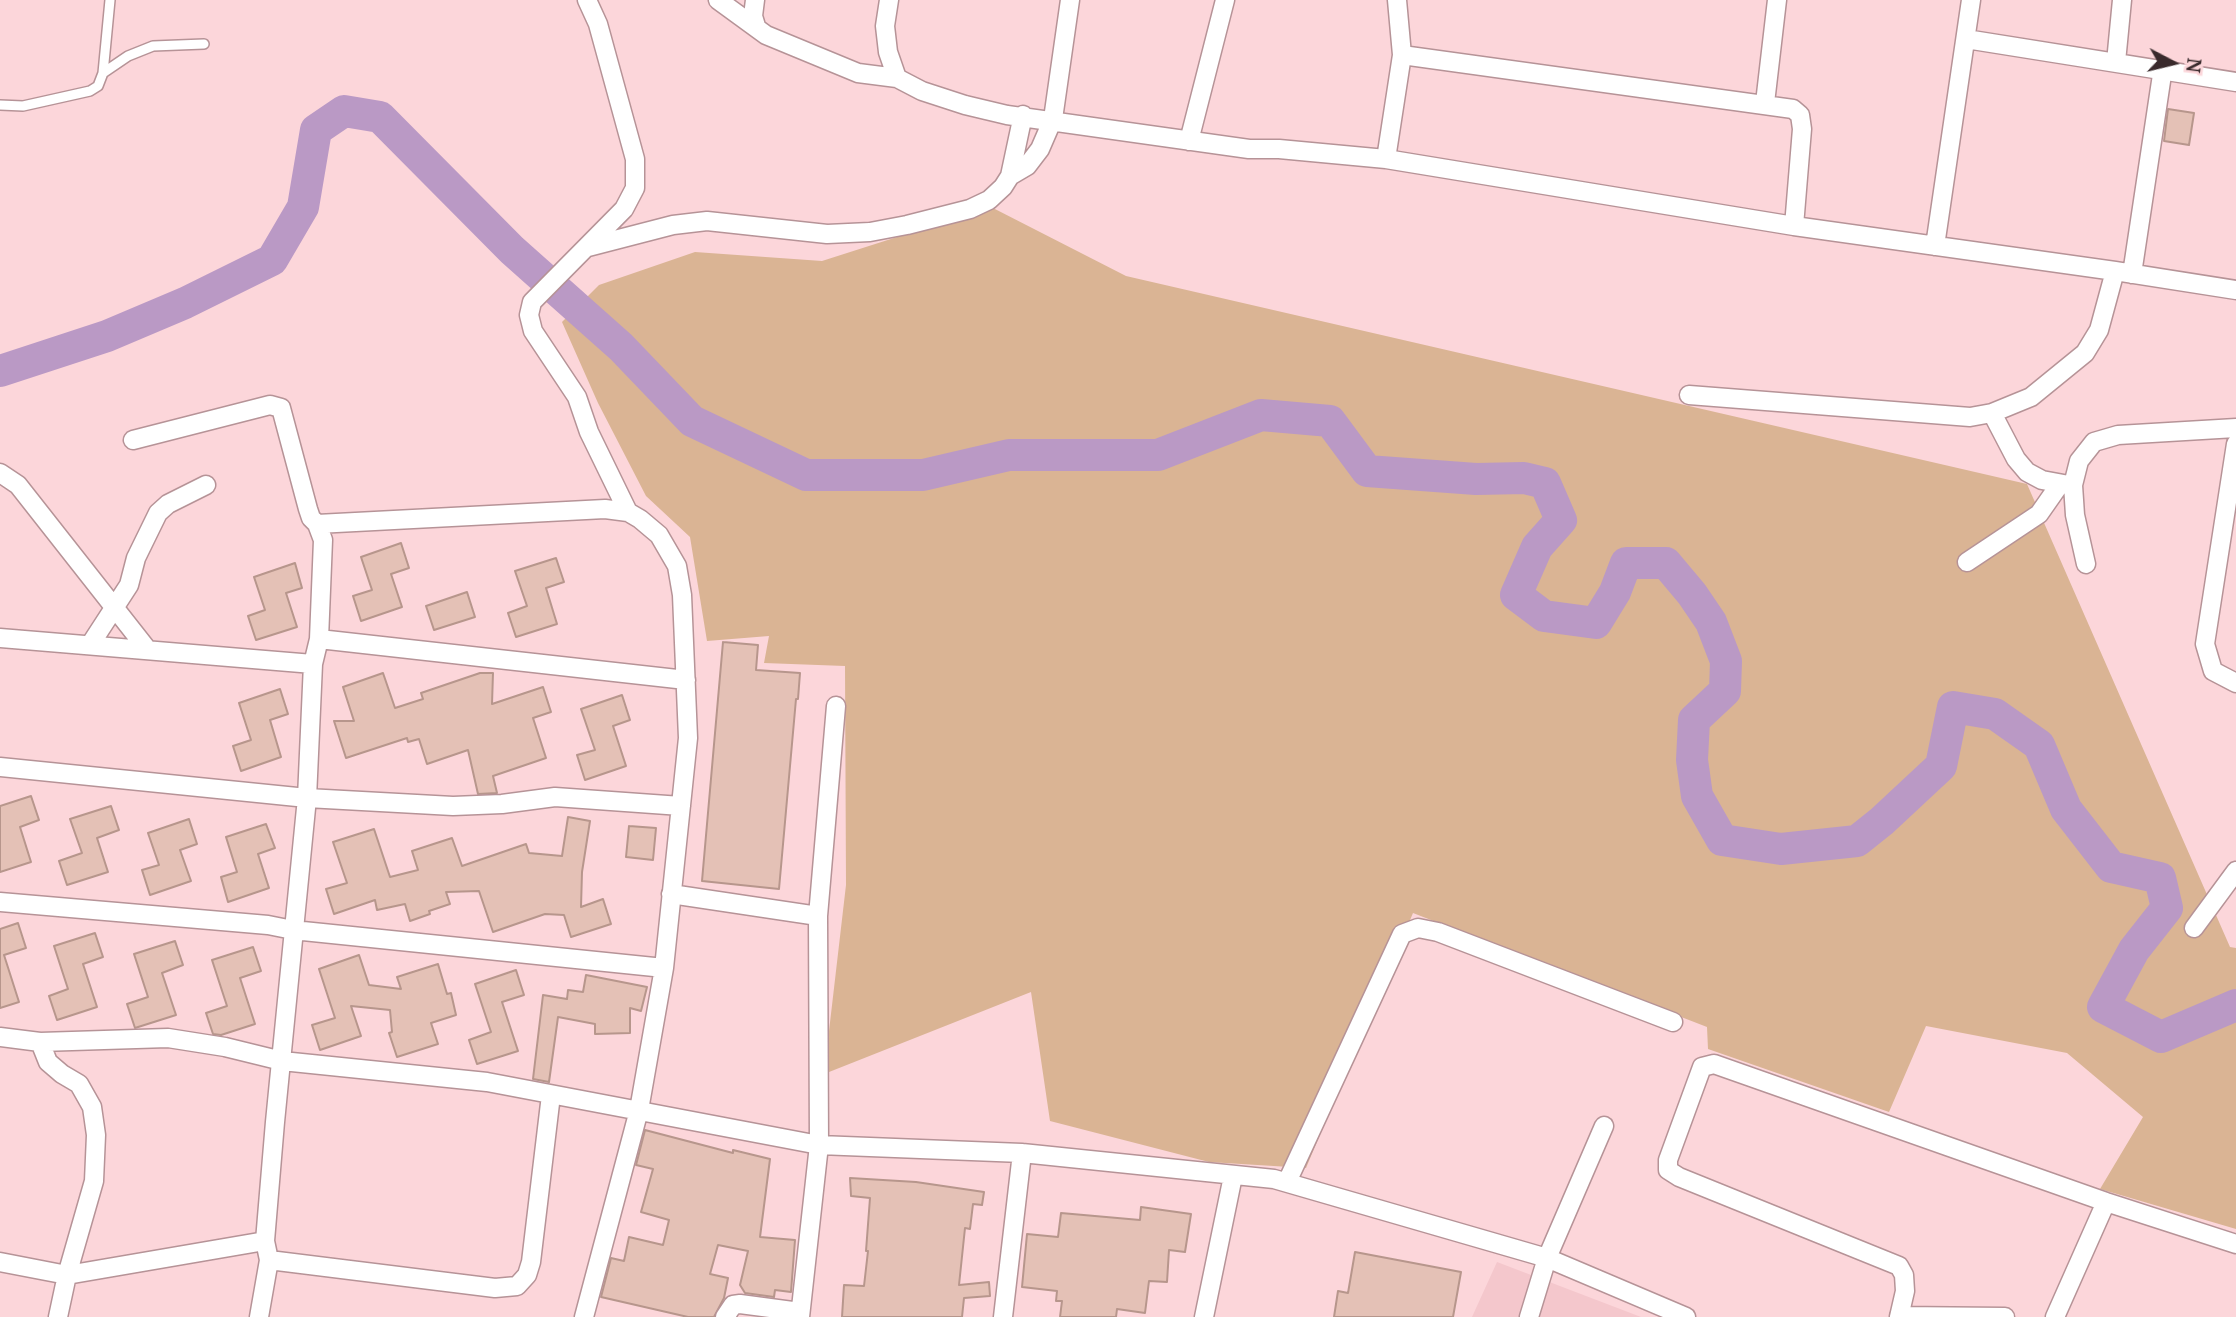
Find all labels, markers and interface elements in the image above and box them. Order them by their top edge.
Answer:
north arrow [2138,28,2208,98]
text: N [2181,57,2208,74]

